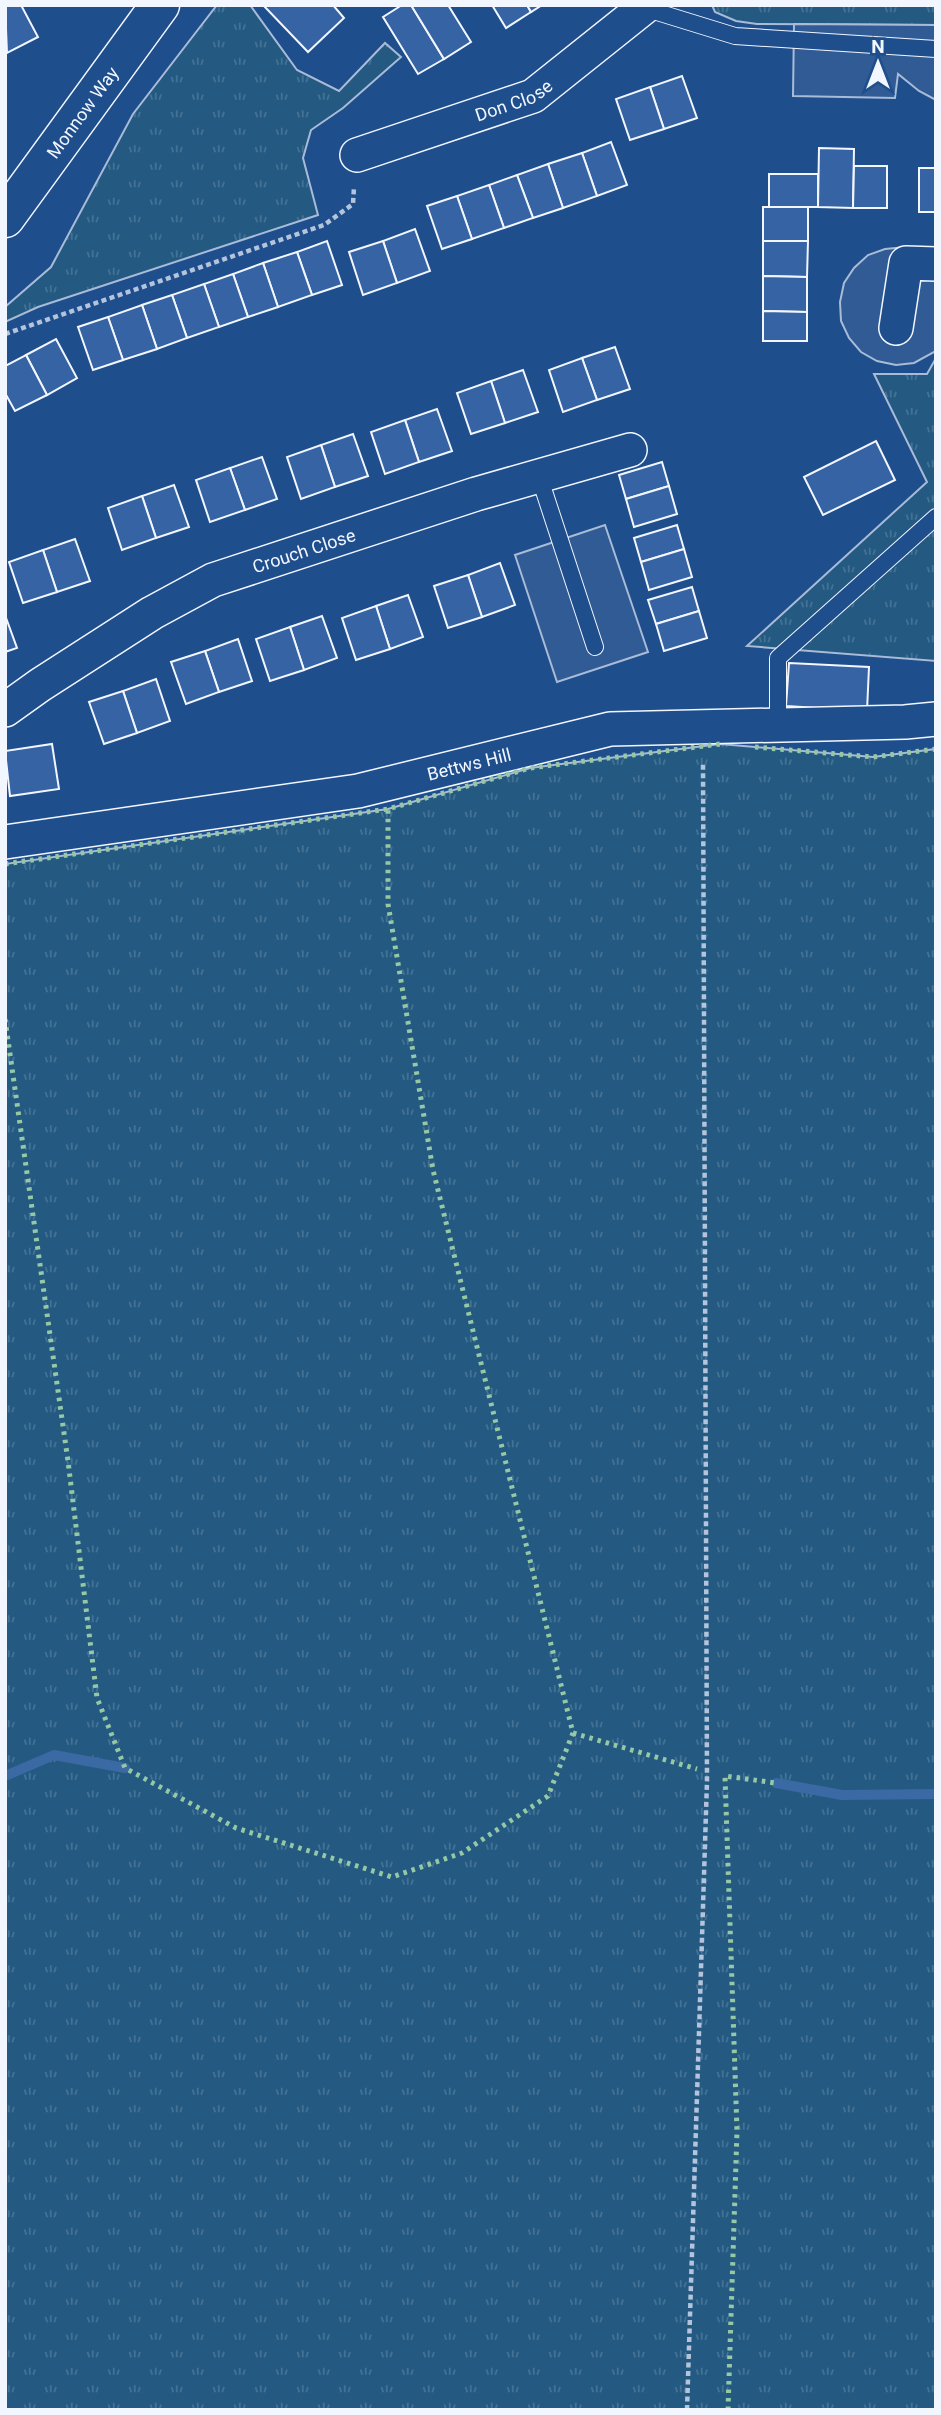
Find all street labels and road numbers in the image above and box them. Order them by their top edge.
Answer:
street label: Monnow Way [42,62,123,162]
street label: Don Close [472,75,556,125]
street label: Crouch Close [250,524,358,577]
street label: Bettws Hill [425,743,513,784]

